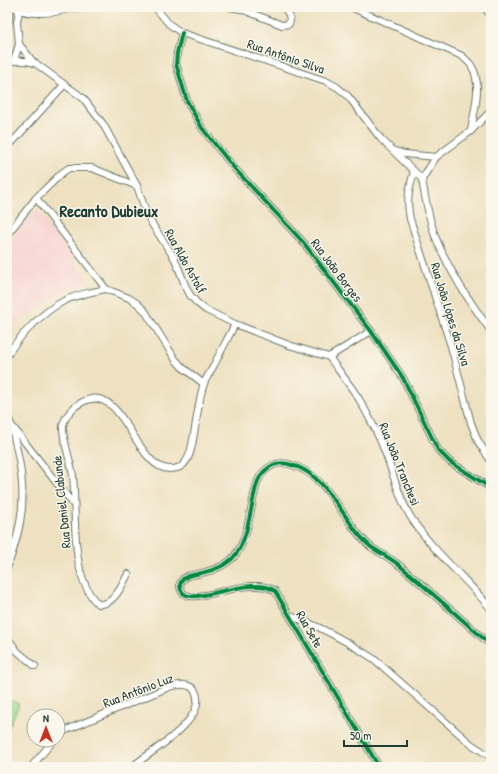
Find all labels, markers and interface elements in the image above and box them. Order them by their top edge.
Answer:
street label: Rua Antônio Silva [245,34,327,78]
district label: Recanto Dubieux [60,199,159,222]
street label: Rua Aldo Astolf [161,225,211,297]
street label: Rua João Borges [307,234,367,306]
street label: Rua João Lópes da Silva [427,260,475,368]
street label: Rua João Tranchesi [375,420,425,508]
street label: Rua Daniel Clabunde [47,455,75,549]
street label: Rua Sete [292,607,328,651]
street label: Rua Antônio Luz [100,668,176,712]
north arrow [26,708,66,748]
text: N [43,711,49,725]
scale bar [344,722,407,748]
text: 50 m [350,727,371,744]

